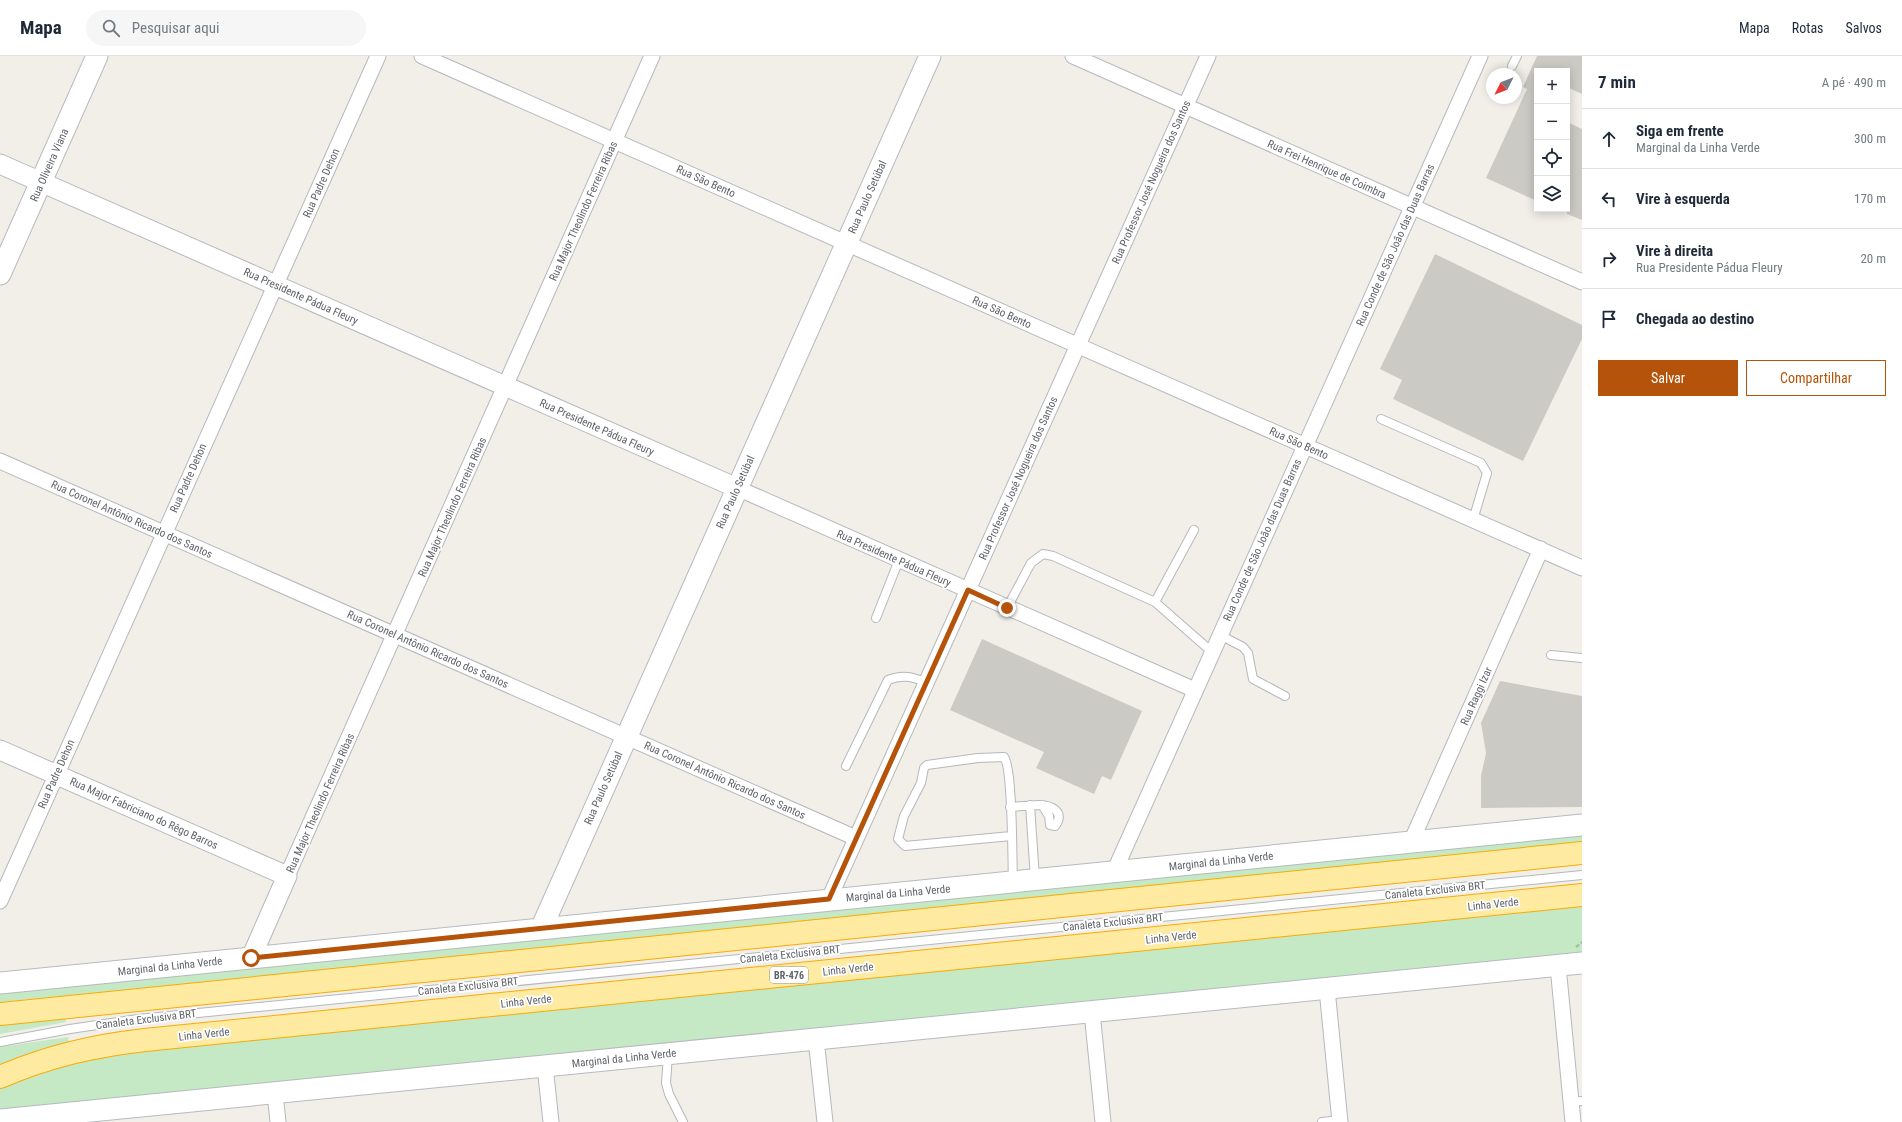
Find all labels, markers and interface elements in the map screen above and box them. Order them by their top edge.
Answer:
search box [86,10,366,46]
text: Mapa [20,16,62,39]
icon: search [100,17,122,39]
text: Pesquisar aqui [132,19,219,37]
text: Mapa [1739,20,1770,36]
text: Rotas [1792,20,1824,36]
text: Salvos [1846,20,1882,36]
north arrow [1486,68,1522,104]
map controls [1534,68,1570,212]
button: + [1534,68,1570,104]
text: 7 min [1598,72,1636,92]
text: A pé · 490 m [1822,75,1886,90]
street label: Rua Professor José Nogueira dos Santos [1109,98,1193,266]
button: − [1534,104,1570,140]
text: Siga em frente [1636,122,1724,140]
street label: Rua Oliveira Viana [28,127,71,204]
icon: ahead [1598,128,1620,150]
text: 300 m [1854,131,1886,146]
street label: Rua Frei Henrique de Coimbra [1265,137,1388,202]
street label: Rua Major Theolindo Ferreira Ribas [547,139,620,283]
button: locate [1534,140,1570,176]
text: Marginal da Linha Verde [1636,140,1760,155]
street label: Rua Padre Dehon [300,147,342,220]
street label: Rua Paulo Setúbal [845,159,889,236]
street label: Rua Conde de São João das Duas Barras [1354,162,1437,328]
street label: Rua São Bento [674,163,738,200]
button: layers [1534,176,1570,212]
icon: left [1598,188,1620,210]
text: Vire à esquerda [1636,190,1730,208]
text: 170 m [1854,191,1886,206]
text: Vire à direita [1636,242,1713,260]
icon: right [1598,248,1620,270]
text: 20 m [1860,251,1886,266]
text: Rua Presidente Pádua Fleury [1636,260,1783,275]
street label: Rua Presidente Pádua Fleury [241,265,360,328]
street label: Rua São Bento [970,294,1034,331]
icon: arrive [1598,308,1620,330]
text: Chegada ao destino [1636,310,1754,328]
button: Salvar [1598,360,1738,396]
button: Compartilhar [1746,360,1886,396]
street label: Rua Professor José Nogueira dos Santos [976,394,1060,562]
street label: Rua Presidente Pádua Fleury [537,396,656,459]
street label: Rua São Bento [1267,425,1331,462]
street label: Rua Major Theolindo Ferreira Ribas [416,435,489,579]
street label: Rua Padre Dehon [167,442,209,515]
street label: Rua Paulo Setúbal [713,454,757,531]
street label: Rua Conde de São João das Duas Barras [1221,457,1304,623]
street label: Rua Coronel Antônio Ricardo dos Santos [49,478,214,561]
street label: Rua Presidente Pádua Fleury [834,527,953,590]
route end [998,599,1016,617]
street label: Rua Coronel Antônio Ricardo dos Santos [345,608,510,691]
street label: Rua Raggi Izar [1458,665,1495,727]
street label: Rua Major Theolindo Ferreira Ribas [284,731,357,875]
street label: Rua Padre Dehon [35,738,77,811]
street label: Rua Coronel Antônio Ricardo dos Santos [642,739,807,822]
street label: Rua Paulo Setúbal [581,750,625,827]
street label: Rua Major Fabriciano do Rêgo Barros [68,775,220,852]
street label: Marginal da Linha Verde [1168,850,1274,873]
street label: Canaleta Exclusiva BRT [1384,879,1486,902]
street label: Marginal da Linha Verde [845,882,951,905]
street label: Linha Verde [1467,895,1519,914]
street label: Canaleta Exclusiva BRT [1062,911,1164,934]
street label: Linha Verde [1145,928,1197,947]
street label: Canaleta Exclusiva BRT [739,943,841,966]
route start [242,949,260,967]
street label: Marginal da Linha Verde [117,955,223,978]
street label: Linha Verde [822,960,874,979]
road number: BR-476 [770,967,808,983]
street label: Canaleta Exclusiva BRT [417,975,519,998]
street label: Linha Verde [500,992,552,1011]
street label: Canaleta Exclusiva BRT [95,1007,197,1032]
street label: Linha Verde [178,1025,230,1044]
street label: Marginal da Linha Verde [571,1047,677,1070]

